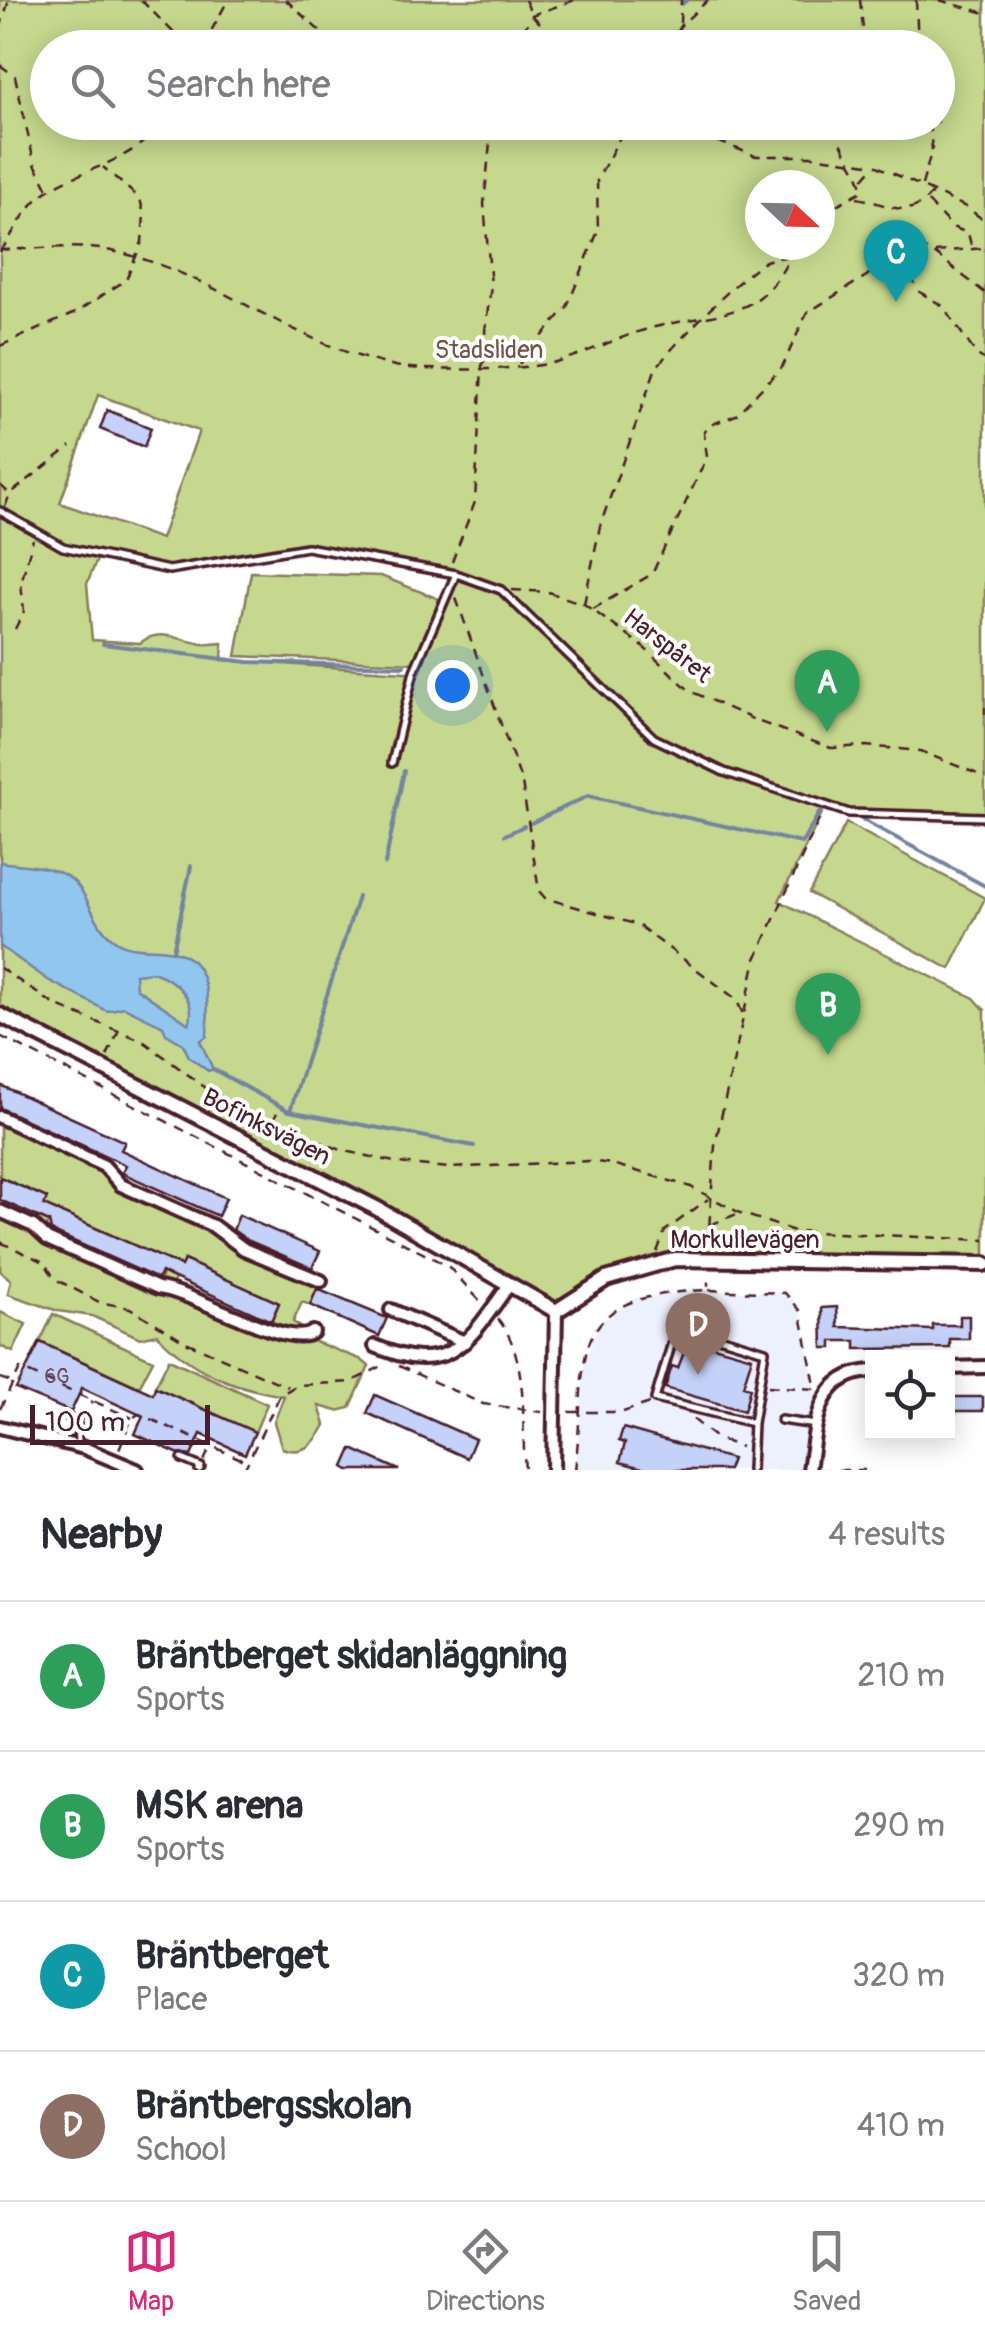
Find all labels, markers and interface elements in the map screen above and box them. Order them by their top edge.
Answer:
search box [30,30,955,140]
icon: search [65,58,120,113]
text: Search here [145,61,331,109]
north arrow [745,170,835,260]
pin: C [864,220,928,302]
park label: Stadsliden [435,335,543,366]
street label: Harspåret [617,602,718,691]
pin: A [794,650,860,732]
your location [427,660,478,711]
pin: B [796,972,860,1055]
street label: Bofinksvägen [197,1082,336,1173]
street label: Morkullevägen [670,1225,820,1256]
pin: D [666,1292,730,1375]
map controls [865,1350,955,1440]
button: locate [865,1350,955,1440]
house number: 6G [45,1364,69,1389]
scale bar [30,1400,210,1444]
text: 100 m [45,1405,125,1440]
text: Nearby [40,1509,162,1561]
text: 4 results [828,1515,945,1555]
text: Bräntberget skidanläggning [135,1632,567,1680]
text: A [62,1656,83,1696]
text: 210 m [857,1656,945,1696]
text: Sports [135,1680,225,1720]
text: MSK arena [135,1782,303,1830]
text: B [63,1806,82,1846]
text: 290 m [853,1806,945,1846]
text: Sports [135,1830,225,1870]
text: Bräntberget [135,1932,329,1980]
text: C [63,1956,82,1996]
text: 320 m [852,1956,945,1996]
text: Place [135,1980,207,2020]
text: Bräntbergsskolan [135,2082,412,2130]
text: D [62,2106,83,2146]
text: 410 m [857,2106,945,2146]
text: School [135,2130,227,2170]
tab: Map [124,2224,179,2319]
tab: Directions [426,2224,545,2319]
tab: Saved [792,2224,861,2319]

